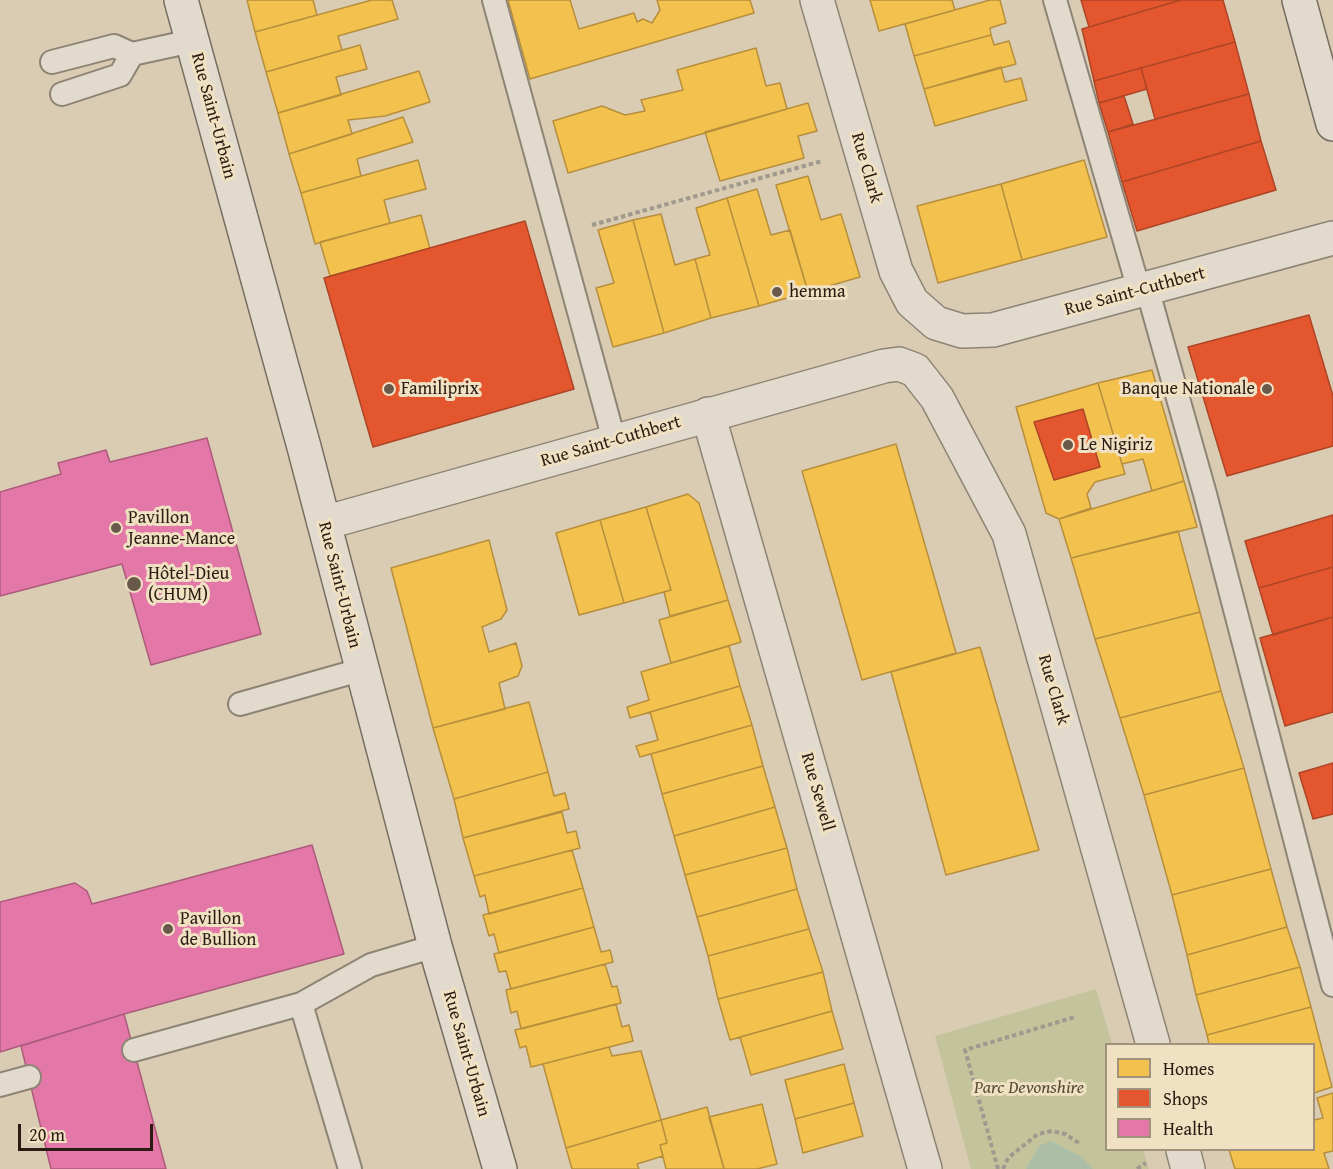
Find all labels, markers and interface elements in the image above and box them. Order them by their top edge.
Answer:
street label: Rue Saint-Urbain [186,51,240,181]
street label: Rue Clark [846,130,886,206]
street label: Rue Saint-Cuthbert [1062,263,1208,321]
place label: hemma [789,281,845,303]
marker: hemma [770,285,784,299]
place label: Familiprix [401,378,479,400]
place label: Banque Nationale [1122,378,1255,400]
marker: Familiprix [382,382,396,396]
marker: Banque Nationale [1260,382,1274,396]
street label: Rue Saint-Cuthbert [538,412,684,472]
place label: Le Nigiriz [1080,434,1152,456]
marker: Le Nigiriz [1061,438,1075,452]
place label: Pavillon Jeanne-Mance [128,507,235,550]
street label: Rue Saint-Urbain [313,519,365,651]
marker: Pavillon Jeanne-Mance [109,521,123,535]
place label: Hôtel-Dieu (CHUM) [148,563,229,606]
marker: Hôtel-Dieu (CHUM) [125,575,143,593]
street label: Rue Clark [1033,652,1073,728]
street label: Rue Sewell [795,750,839,834]
place label: Pavillon de Bullion [180,908,256,950]
marker: Pavillon de Bullion [161,922,175,936]
street label: Rue Saint-Urbain [438,989,494,1119]
legend [1105,1043,1315,1151]
text: Homes [1163,1055,1214,1082]
park label: Parc Devonshire [974,1077,1084,1099]
text: Shops [1163,1085,1208,1112]
scale bar [21,1112,156,1150]
text: Health [1163,1115,1213,1142]
text: 20 m [29,1121,65,1148]

